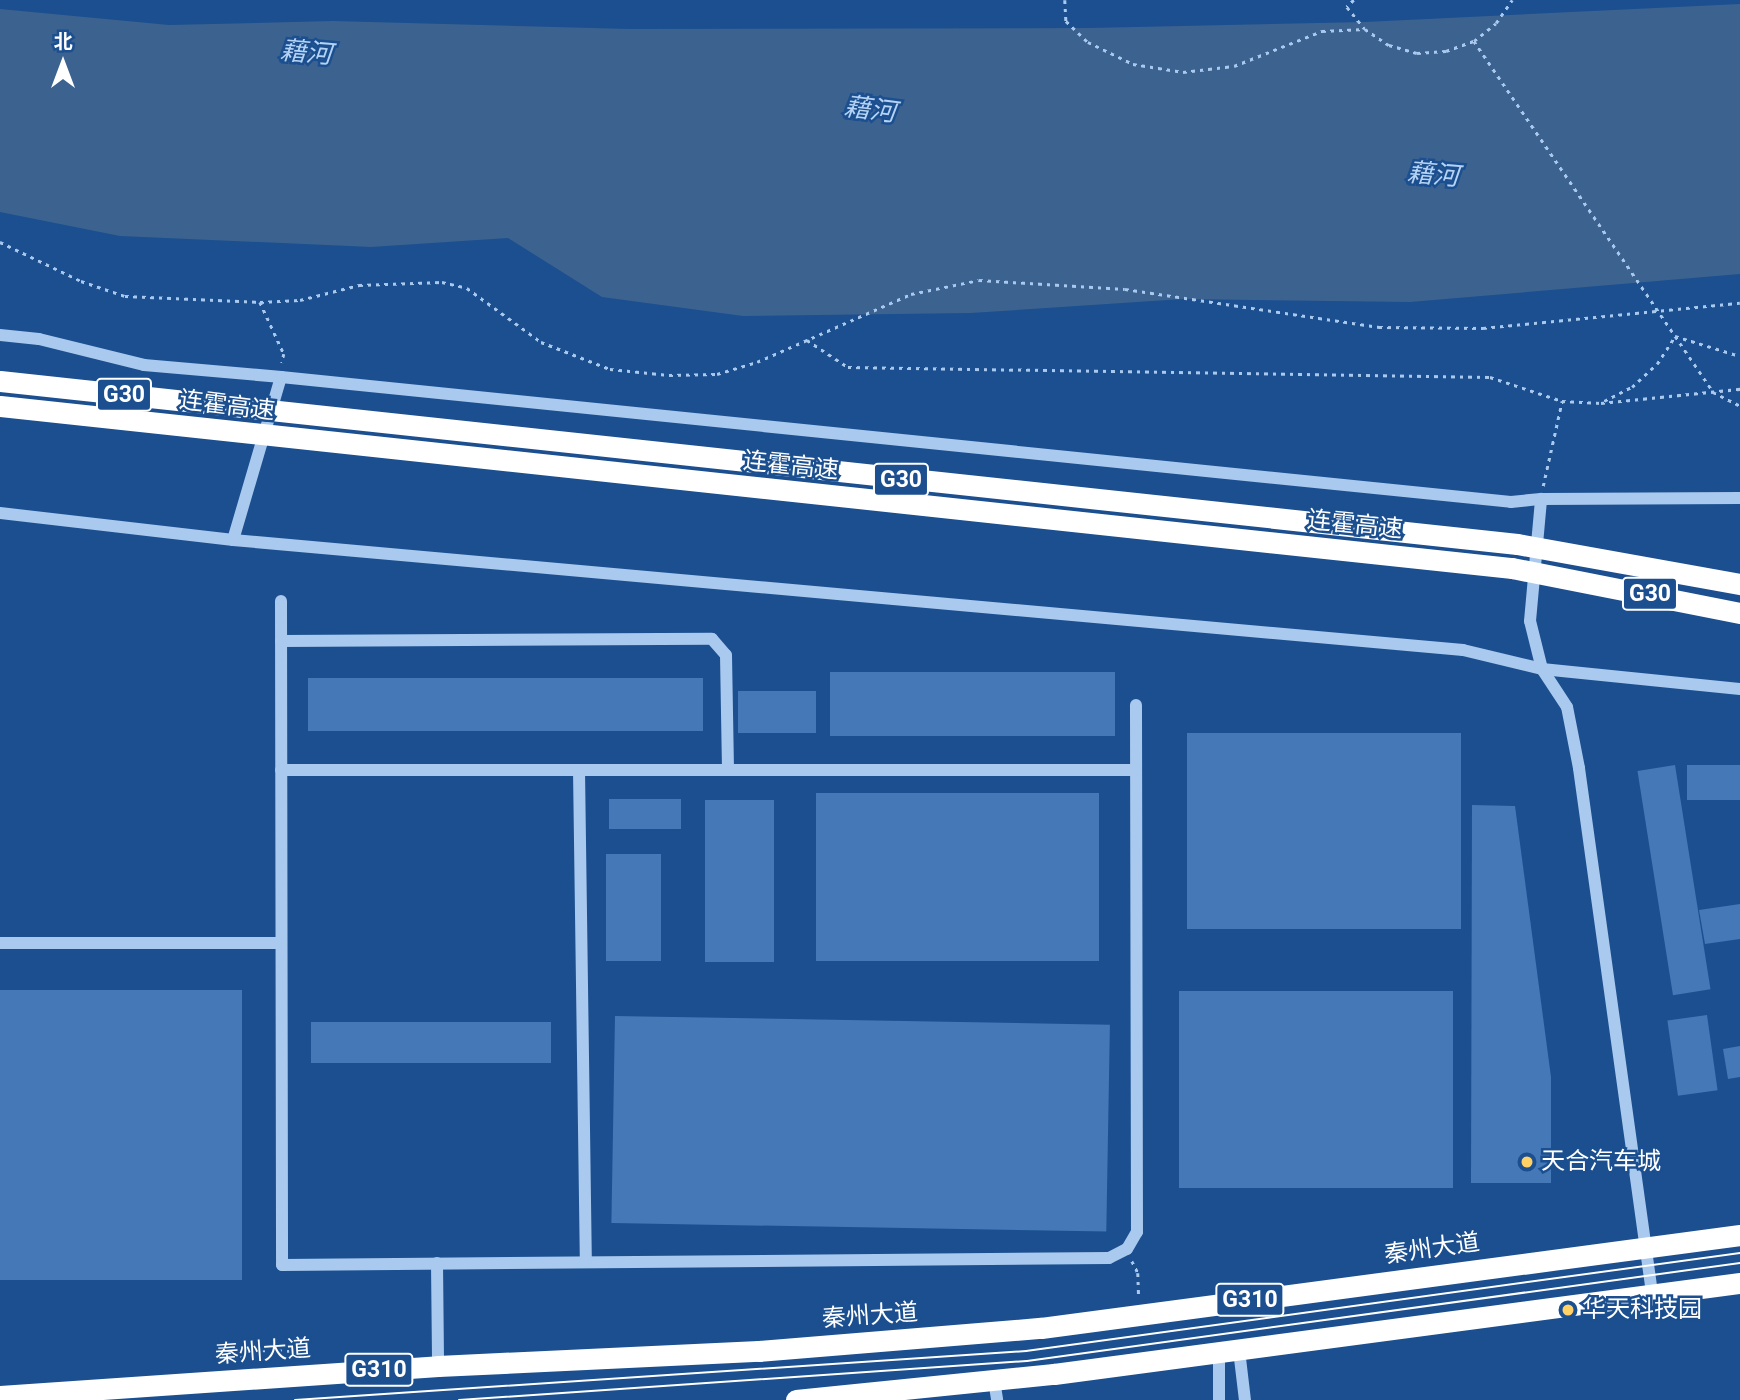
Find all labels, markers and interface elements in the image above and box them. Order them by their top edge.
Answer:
north arrow [28,28,98,98]
text: 北 [53,30,73,53]
water label: 藉河 [279,35,333,71]
water label: 藉河 [842,91,898,129]
water label: 藉河 [1406,157,1460,193]
road number: G30 [94,376,154,414]
street label: 连霍高速 [178,386,276,426]
street label: 连霍高速 [742,447,840,485]
road number: G30 [871,460,931,500]
street label: 连霍高速 [1306,506,1404,544]
road number: G30 [1620,574,1680,614]
place label: 天合汽车城 [1541,1148,1661,1176]
marker: 天合汽车城 [1519,1154,1535,1170]
street label: 秦州大道 [1382,1228,1482,1270]
road number: G310 [1215,1280,1285,1320]
place label: 华天科技园 [1582,1296,1702,1324]
street label: 秦州大道 [821,1298,919,1334]
marker: 华天科技园 [1560,1302,1576,1318]
street label: 秦州大道 [214,1334,312,1370]
road number: G310 [344,1350,414,1390]

